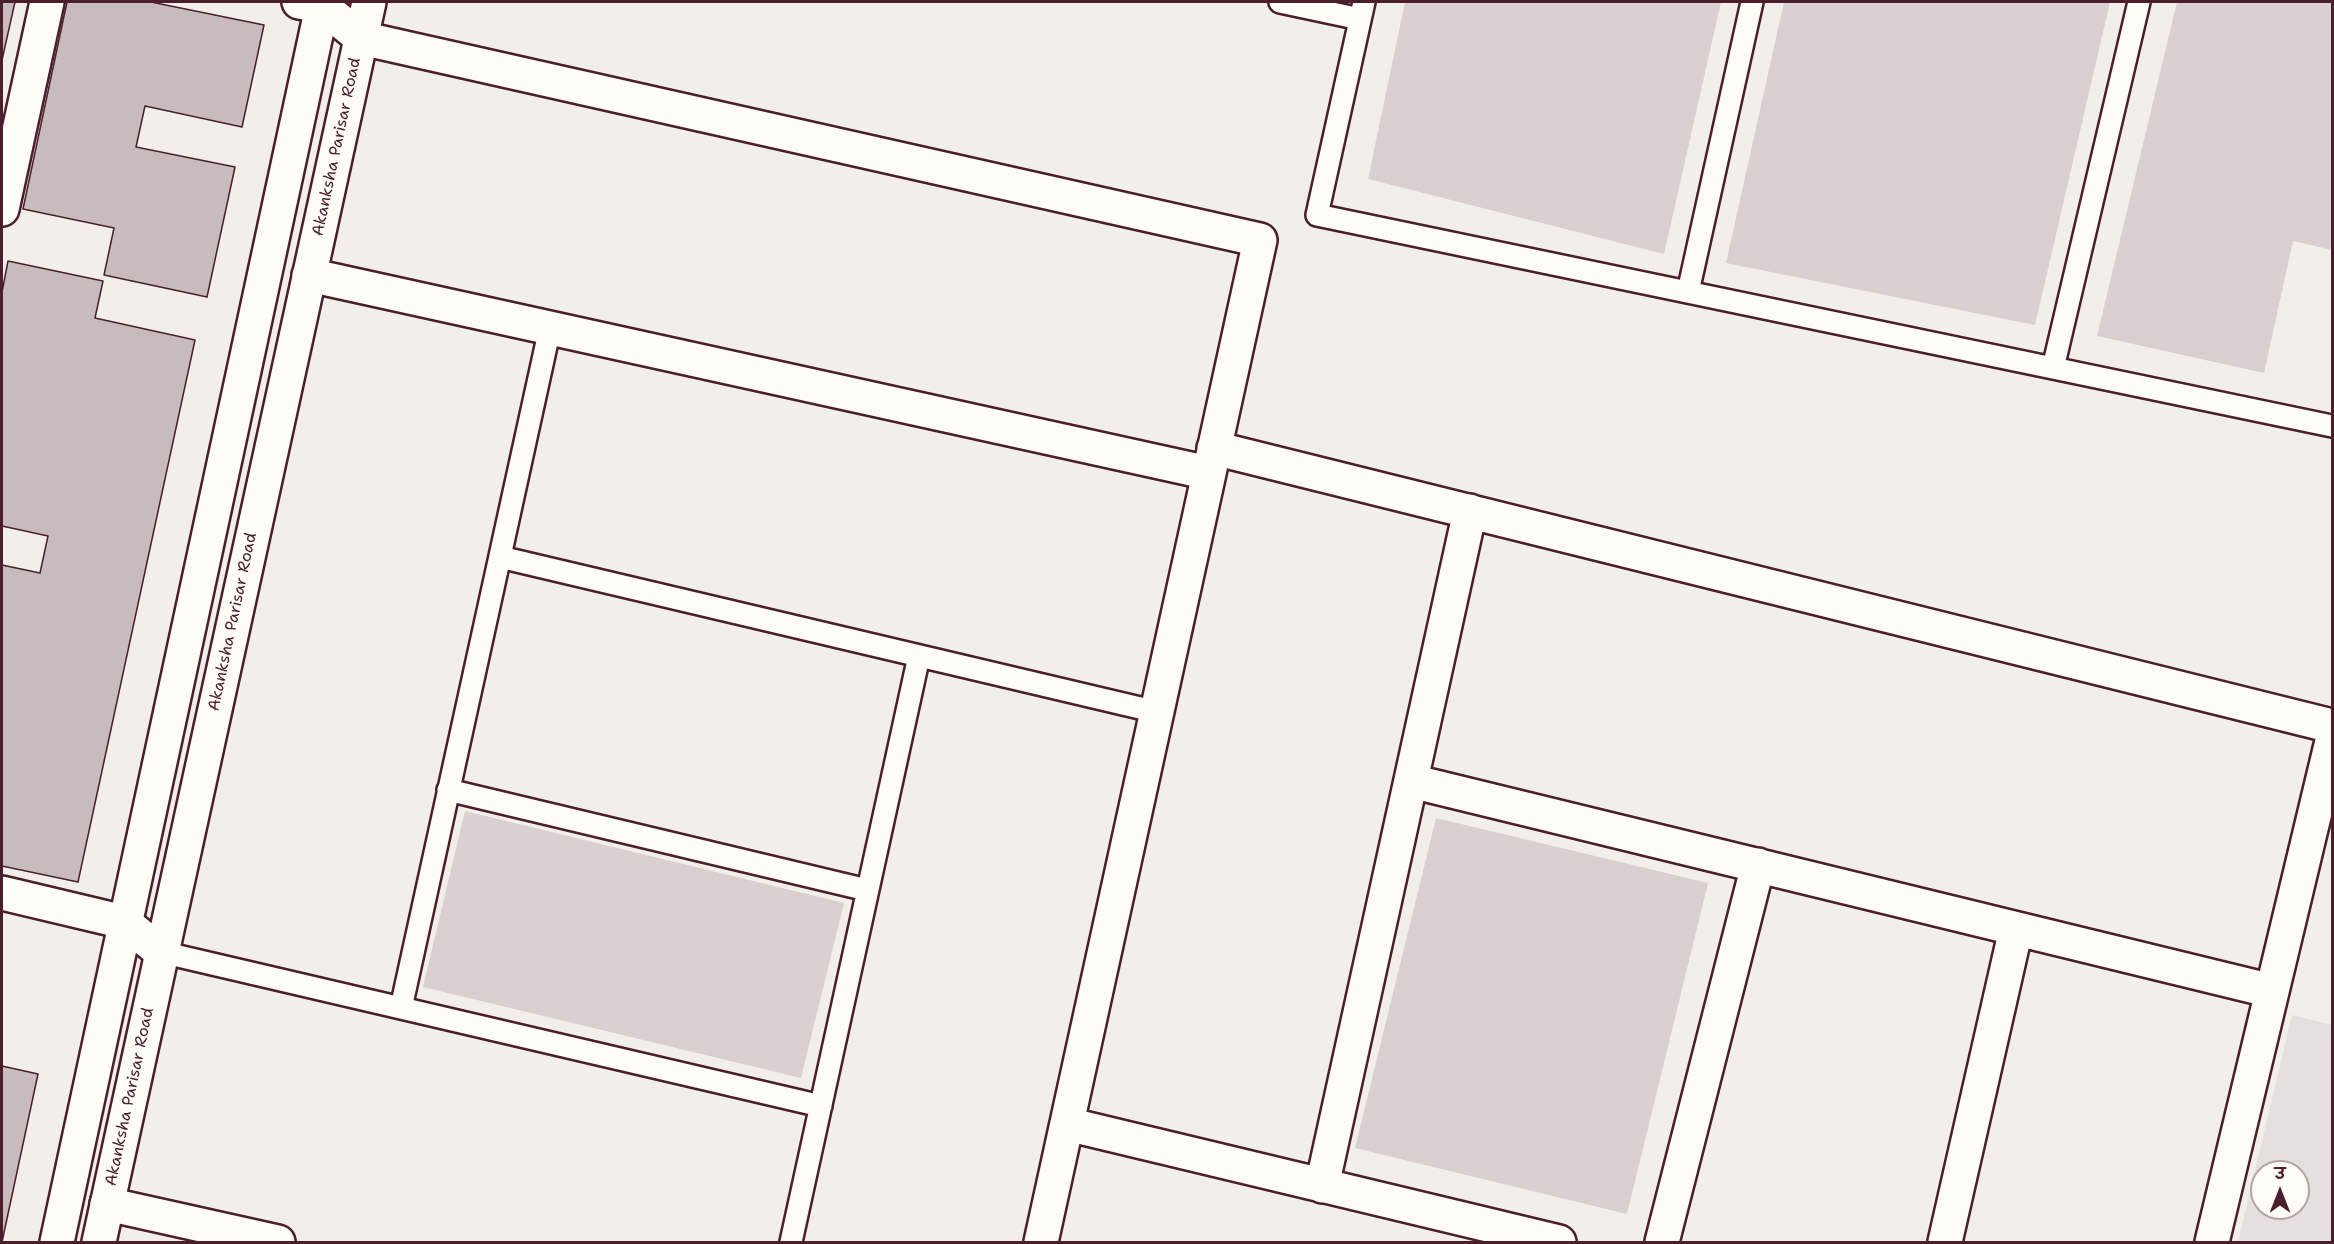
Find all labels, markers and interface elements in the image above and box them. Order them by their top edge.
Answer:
street label: Akanksha Parisar Road [309,56,365,238]
street label: Akanksha Parisar Road [205,531,261,713]
street label: Akanksha Parisar Road [102,1006,158,1188]
north arrow [2250,1160,2310,1220]
text: उ [2275,1163,2285,1184]

